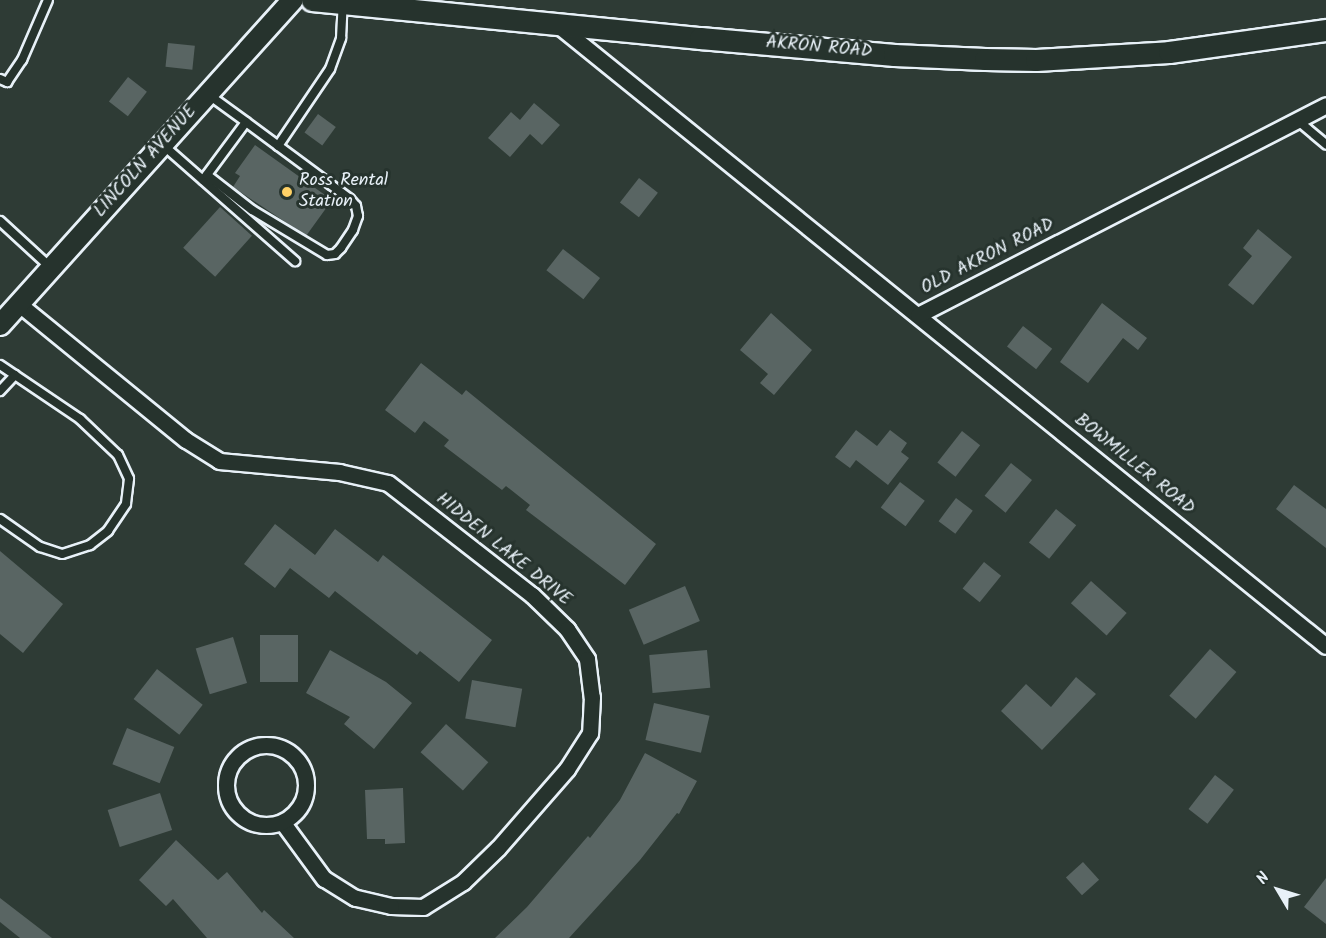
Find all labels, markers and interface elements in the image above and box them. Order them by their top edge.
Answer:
street label: AKRON ROAD [765,33,873,63]
street label: LINCOLN AVENUE [90,102,202,222]
place label: Ross Rental Station [299,171,388,213]
marker: Ross Rental Station [280,185,294,199]
street label: OLD AKRON ROAD [918,214,1058,300]
street label: BOWMILLER ROAD [1070,410,1198,520]
street label: HIDDEN LAKE DRIVE [431,489,575,611]
north arrow [1248,860,1308,920]
text: N [1250,867,1276,890]

